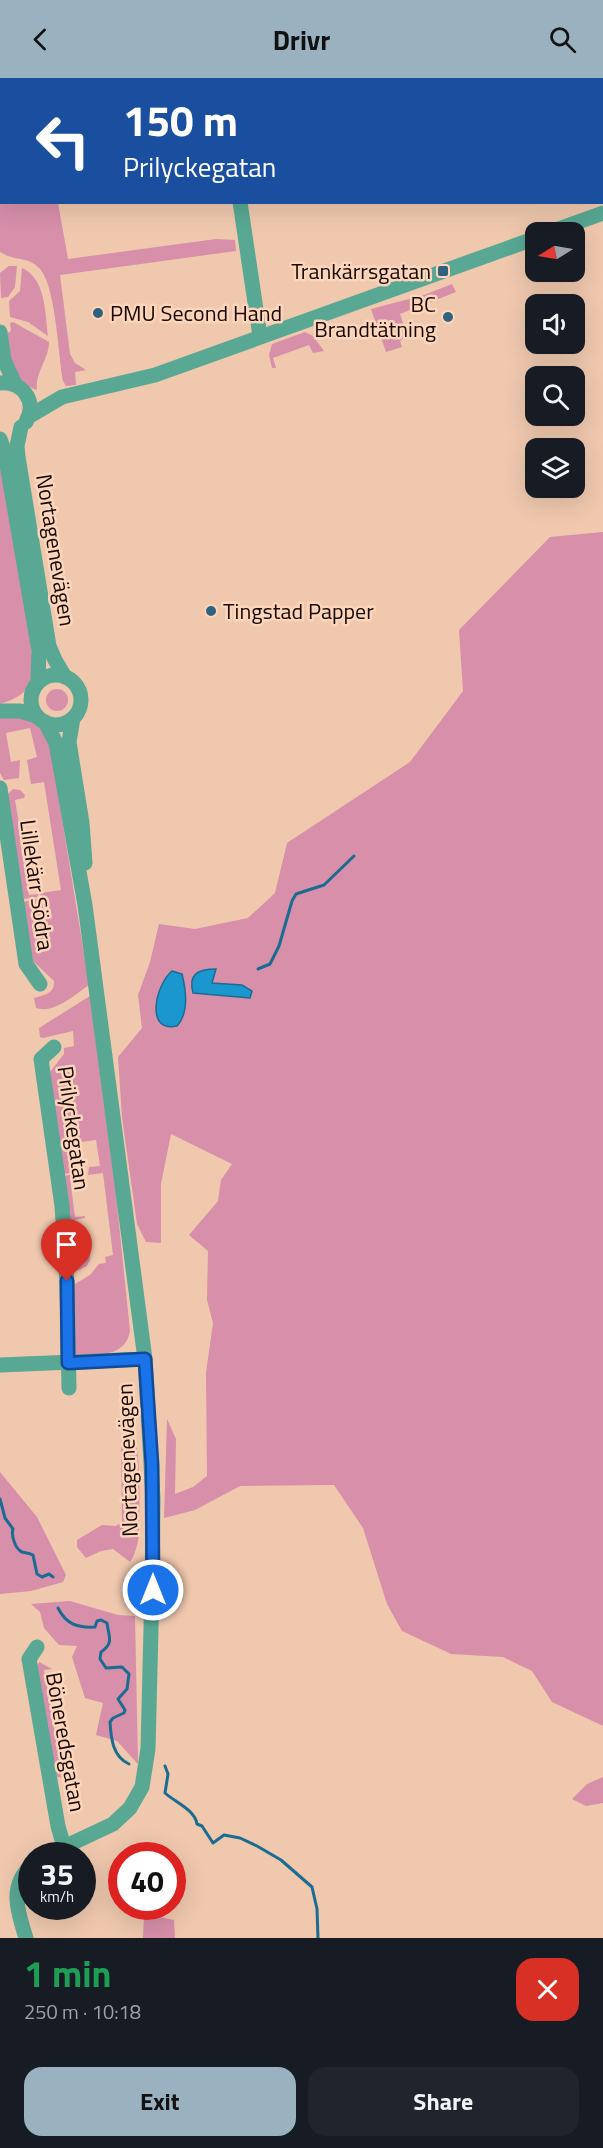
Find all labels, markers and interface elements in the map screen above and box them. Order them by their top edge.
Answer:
text: Drivr [273,19,330,60]
icon: back [24,23,57,56]
icon: search [546,23,579,56]
text: 150 m [123,88,238,152]
icon: left [24,102,102,180]
text: Prilyckegatan [123,146,276,187]
north arrow [525,222,585,282]
map controls [525,222,585,498]
place label: Trankärrsgatan [291,254,431,288]
marker: Trankärrsgatan [436,264,450,278]
place label: BC Brandtätning [314,287,436,346]
button: sound [525,294,585,354]
place label: PMU Second Hand [110,296,282,330]
marker: PMU Second Hand [91,306,105,320]
marker: BC Brandtätning [441,310,455,324]
button: search [525,366,585,426]
button: layers [525,438,585,498]
street label: Nortagenevägen [27,472,85,628]
place label: Tingstad Papper [223,594,374,628]
marker: Tingstad Papper [204,604,218,618]
street label: Lillekärr Södra [11,817,63,953]
street label: Prilyckegatan [48,1064,100,1192]
pin [41,1219,92,1281]
icon: arrive [50,1228,83,1261]
street label: Nortagenevägen [107,1383,147,1537]
position arrow [121,1558,185,1622]
street label: Böneredsgatan [37,1669,95,1815]
speed limit sign: 40 [108,1842,186,1920]
text: 35 [40,1851,74,1897]
text: km/h [40,1885,74,1908]
text: 1 min [24,1946,111,2001]
button: close [516,1958,579,2021]
text: 250 m · 10:18 [24,1996,141,2027]
button: Exit [24,2067,296,2136]
button: Share [308,2067,579,2136]

